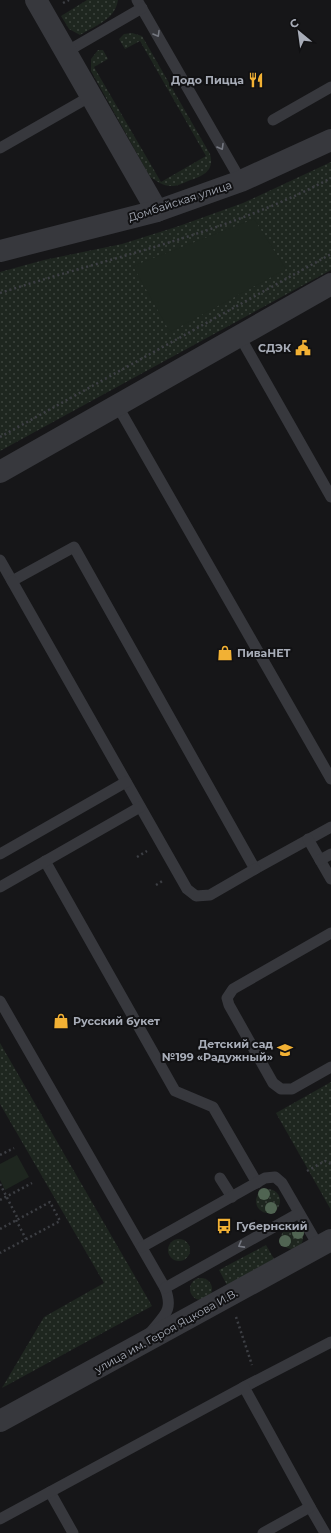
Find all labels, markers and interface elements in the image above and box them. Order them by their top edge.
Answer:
north arrow [279,12,319,52]
text: С [287,15,301,31]
one-way arrow [152,30,159,37]
restaurant icon: Додо Пицца [247,71,265,89]
place label: Додо Пицца [171,73,244,87]
one-way arrow [217,143,224,150]
street label: Домбайская улица [126,178,234,224]
public building icon: СДЭК [294,339,312,357]
place label: СДЭК [258,341,291,355]
shop icon: ПиваНЕТ [216,644,234,662]
place label: ПиваНЕТ [237,646,291,660]
shop icon: Русский букет [52,1012,70,1030]
place label: Русский букет [73,1014,160,1028]
place label: Детский сад №199 «Радужный» [162,1037,273,1064]
school or university icon: Детский сад №199 «Радужный» [276,1041,294,1059]
bus stop icon: Губернский [215,1217,233,1235]
place label: Губернский [236,1219,307,1233]
one-way arrow [237,1241,245,1248]
street label: улица им. Героя Яцкова И.В. [91,1286,240,1377]

